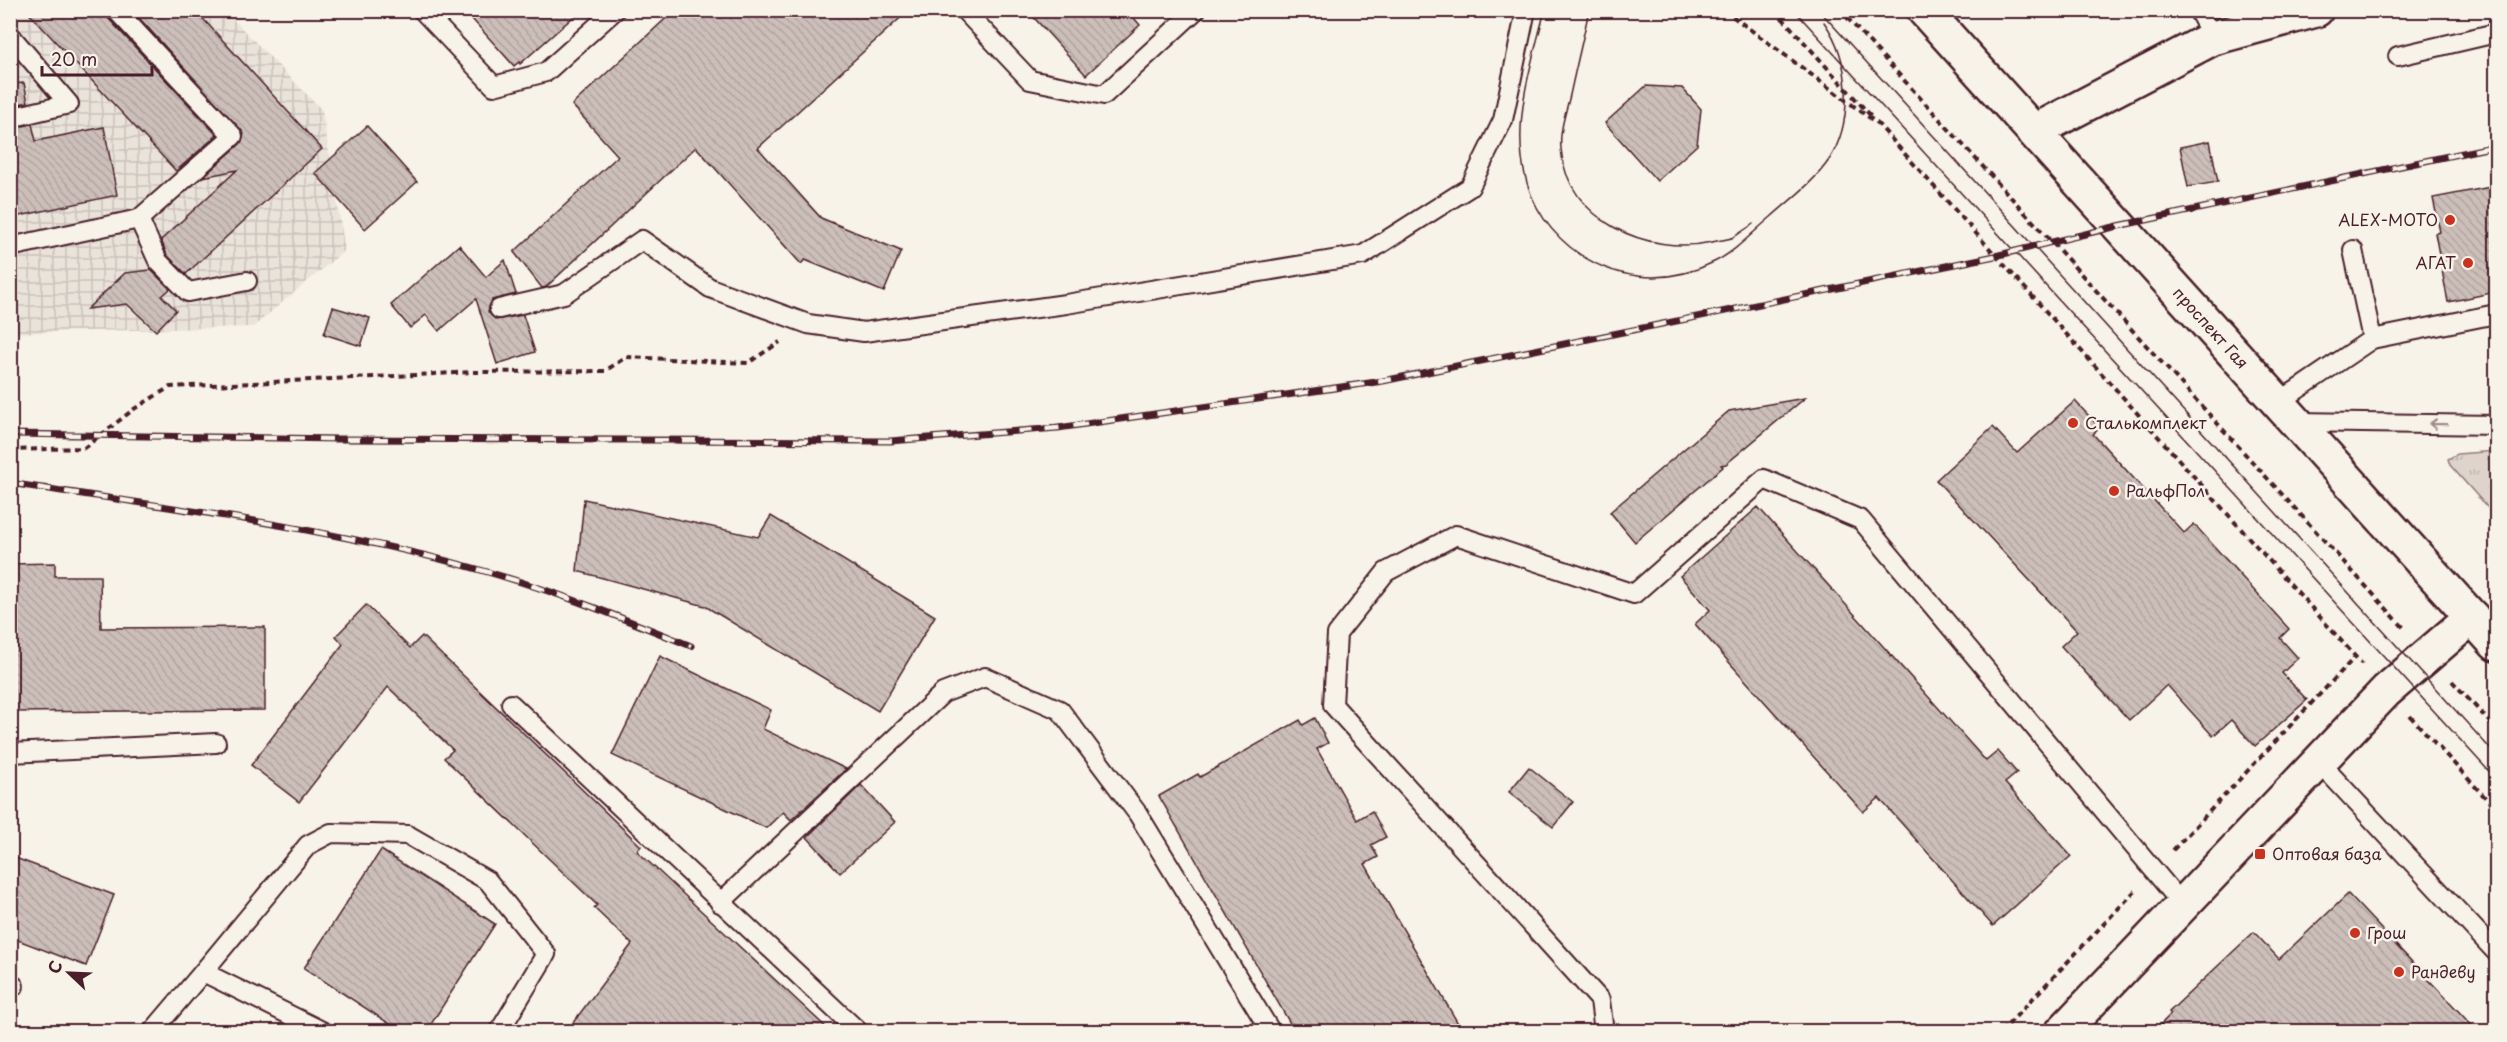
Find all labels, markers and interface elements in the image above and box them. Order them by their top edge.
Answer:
scale bar [42,39,152,77]
text: 20 m [51,45,97,72]
place label: ALEX-MOTO [2338,207,2438,231]
marker: ALEX-MOTO [2443,213,2457,227]
place label: АГАТ [2416,250,2456,274]
marker: АГАТ [2461,256,2475,270]
street label: проспект Гая [2168,281,2255,373]
place label: Сталькомплект [2085,410,2207,434]
marker: Сталькомплект [2066,416,2080,430]
one-way arrow [2429,418,2449,430]
place label: РальфПол [2126,478,2205,502]
marker: РальфПол [2107,484,2121,498]
place label: Оптовая база [2272,841,2382,865]
marker: Оптовая база [2253,847,2267,861]
place label: Грош [2367,920,2407,944]
marker: Грош [2348,926,2362,940]
north arrow [39,943,99,1003]
text: С [41,957,68,977]
place label: Рандеву [2411,959,2475,983]
marker: Рандеву [2392,965,2406,979]

